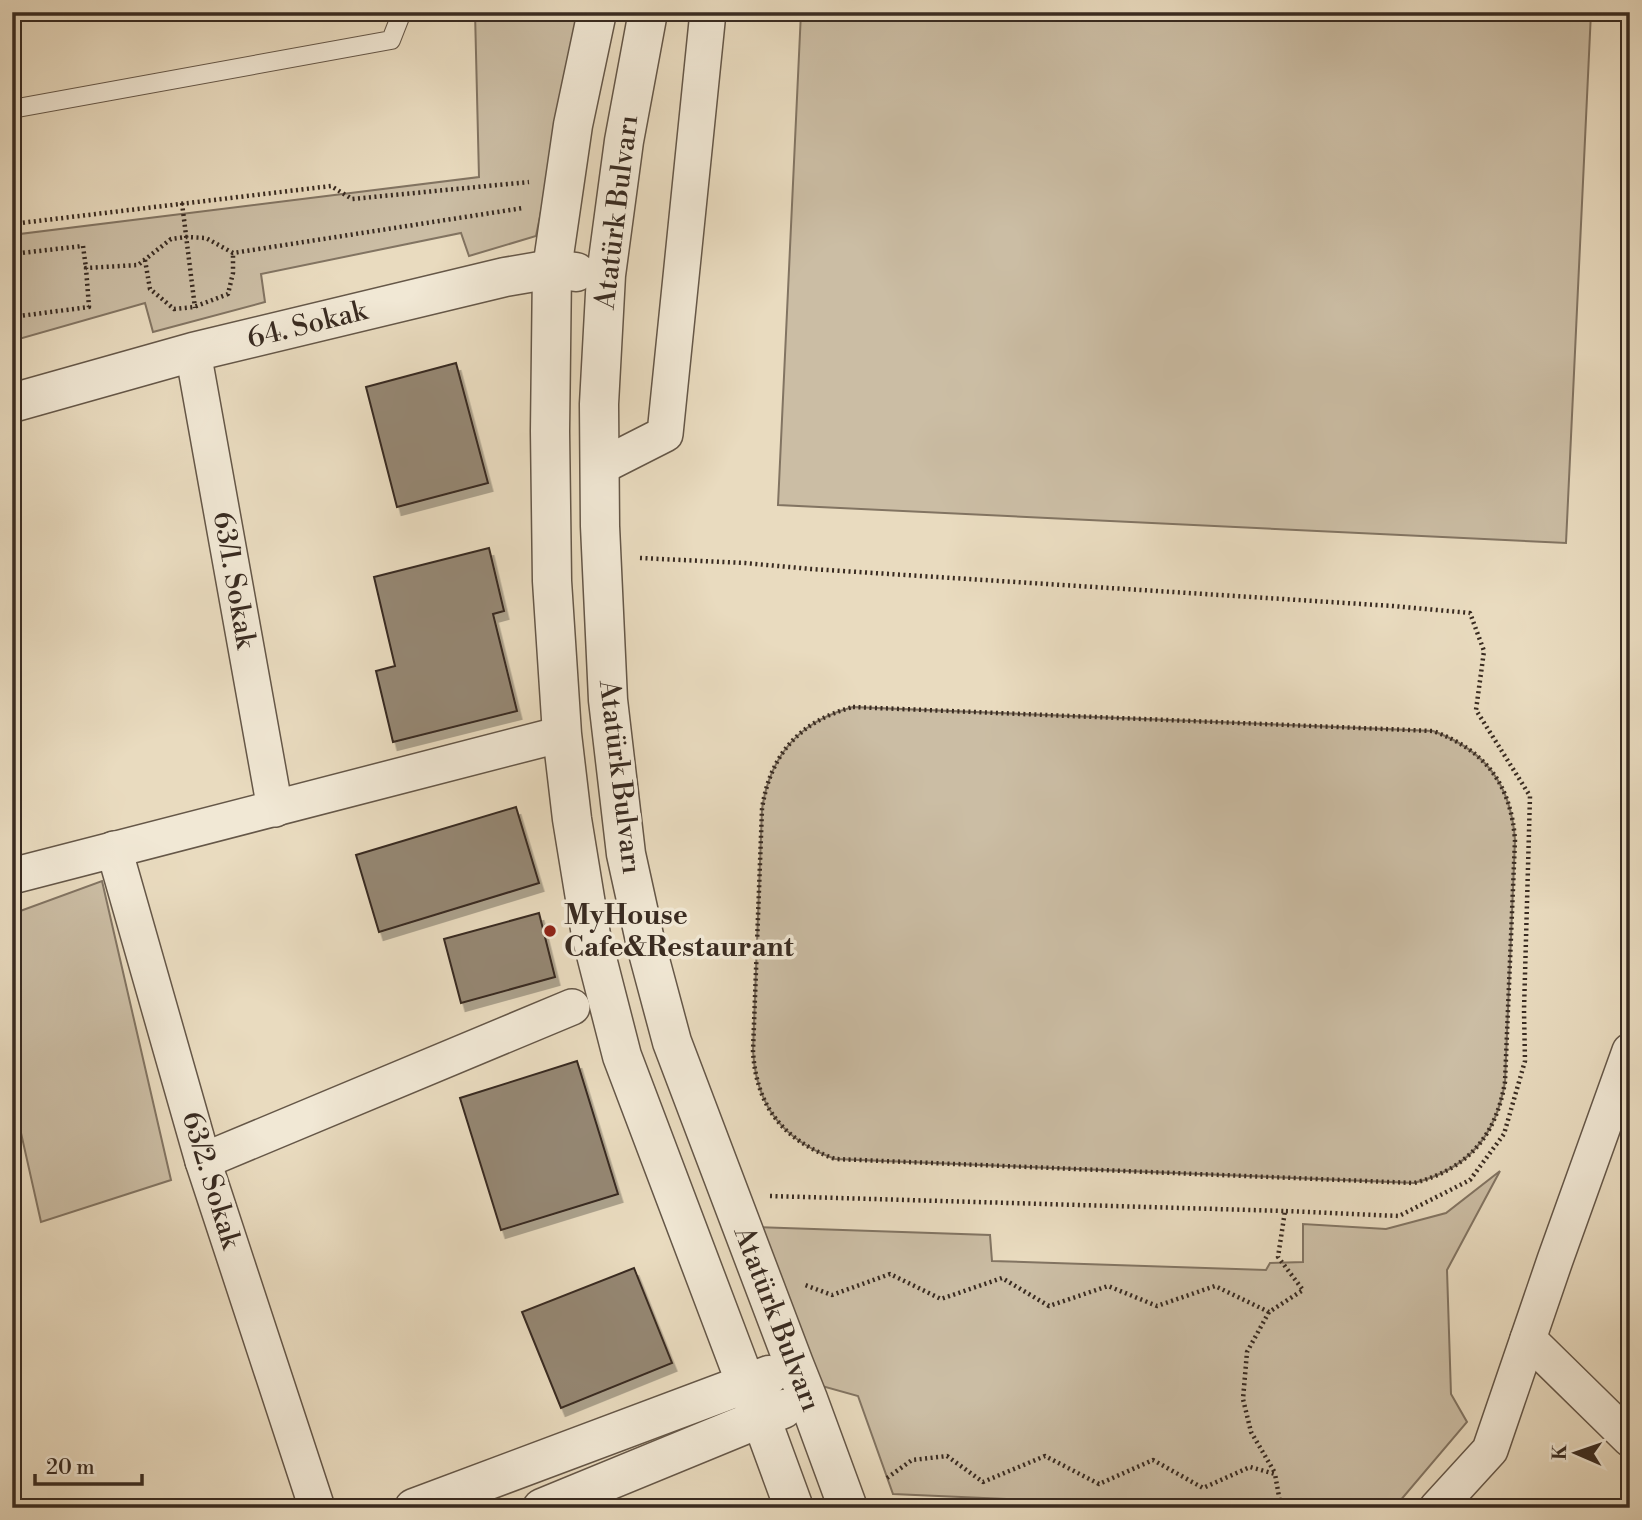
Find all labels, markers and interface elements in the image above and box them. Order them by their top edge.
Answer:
street label: Atatürk Bulvarı [588,113,646,312]
street label: 64. Sokak [243,293,372,357]
street label: 63/1. Sokak [205,509,263,653]
street label: Atatürk Bulvarı [591,677,649,876]
place label: MyHouse Cafe&Restaurant [564,898,795,965]
marker: MyHouse Cafe&Restaurant [542,923,558,939]
street label: 63/2. Sokak [174,1107,249,1254]
street label: Atatürk Bulvarı [725,1221,828,1416]
north arrow [1540,1418,1610,1488]
scale bar [35,1443,142,1487]
text: K [1548,1444,1572,1461]
text: 20 m [46,1455,95,1481]

